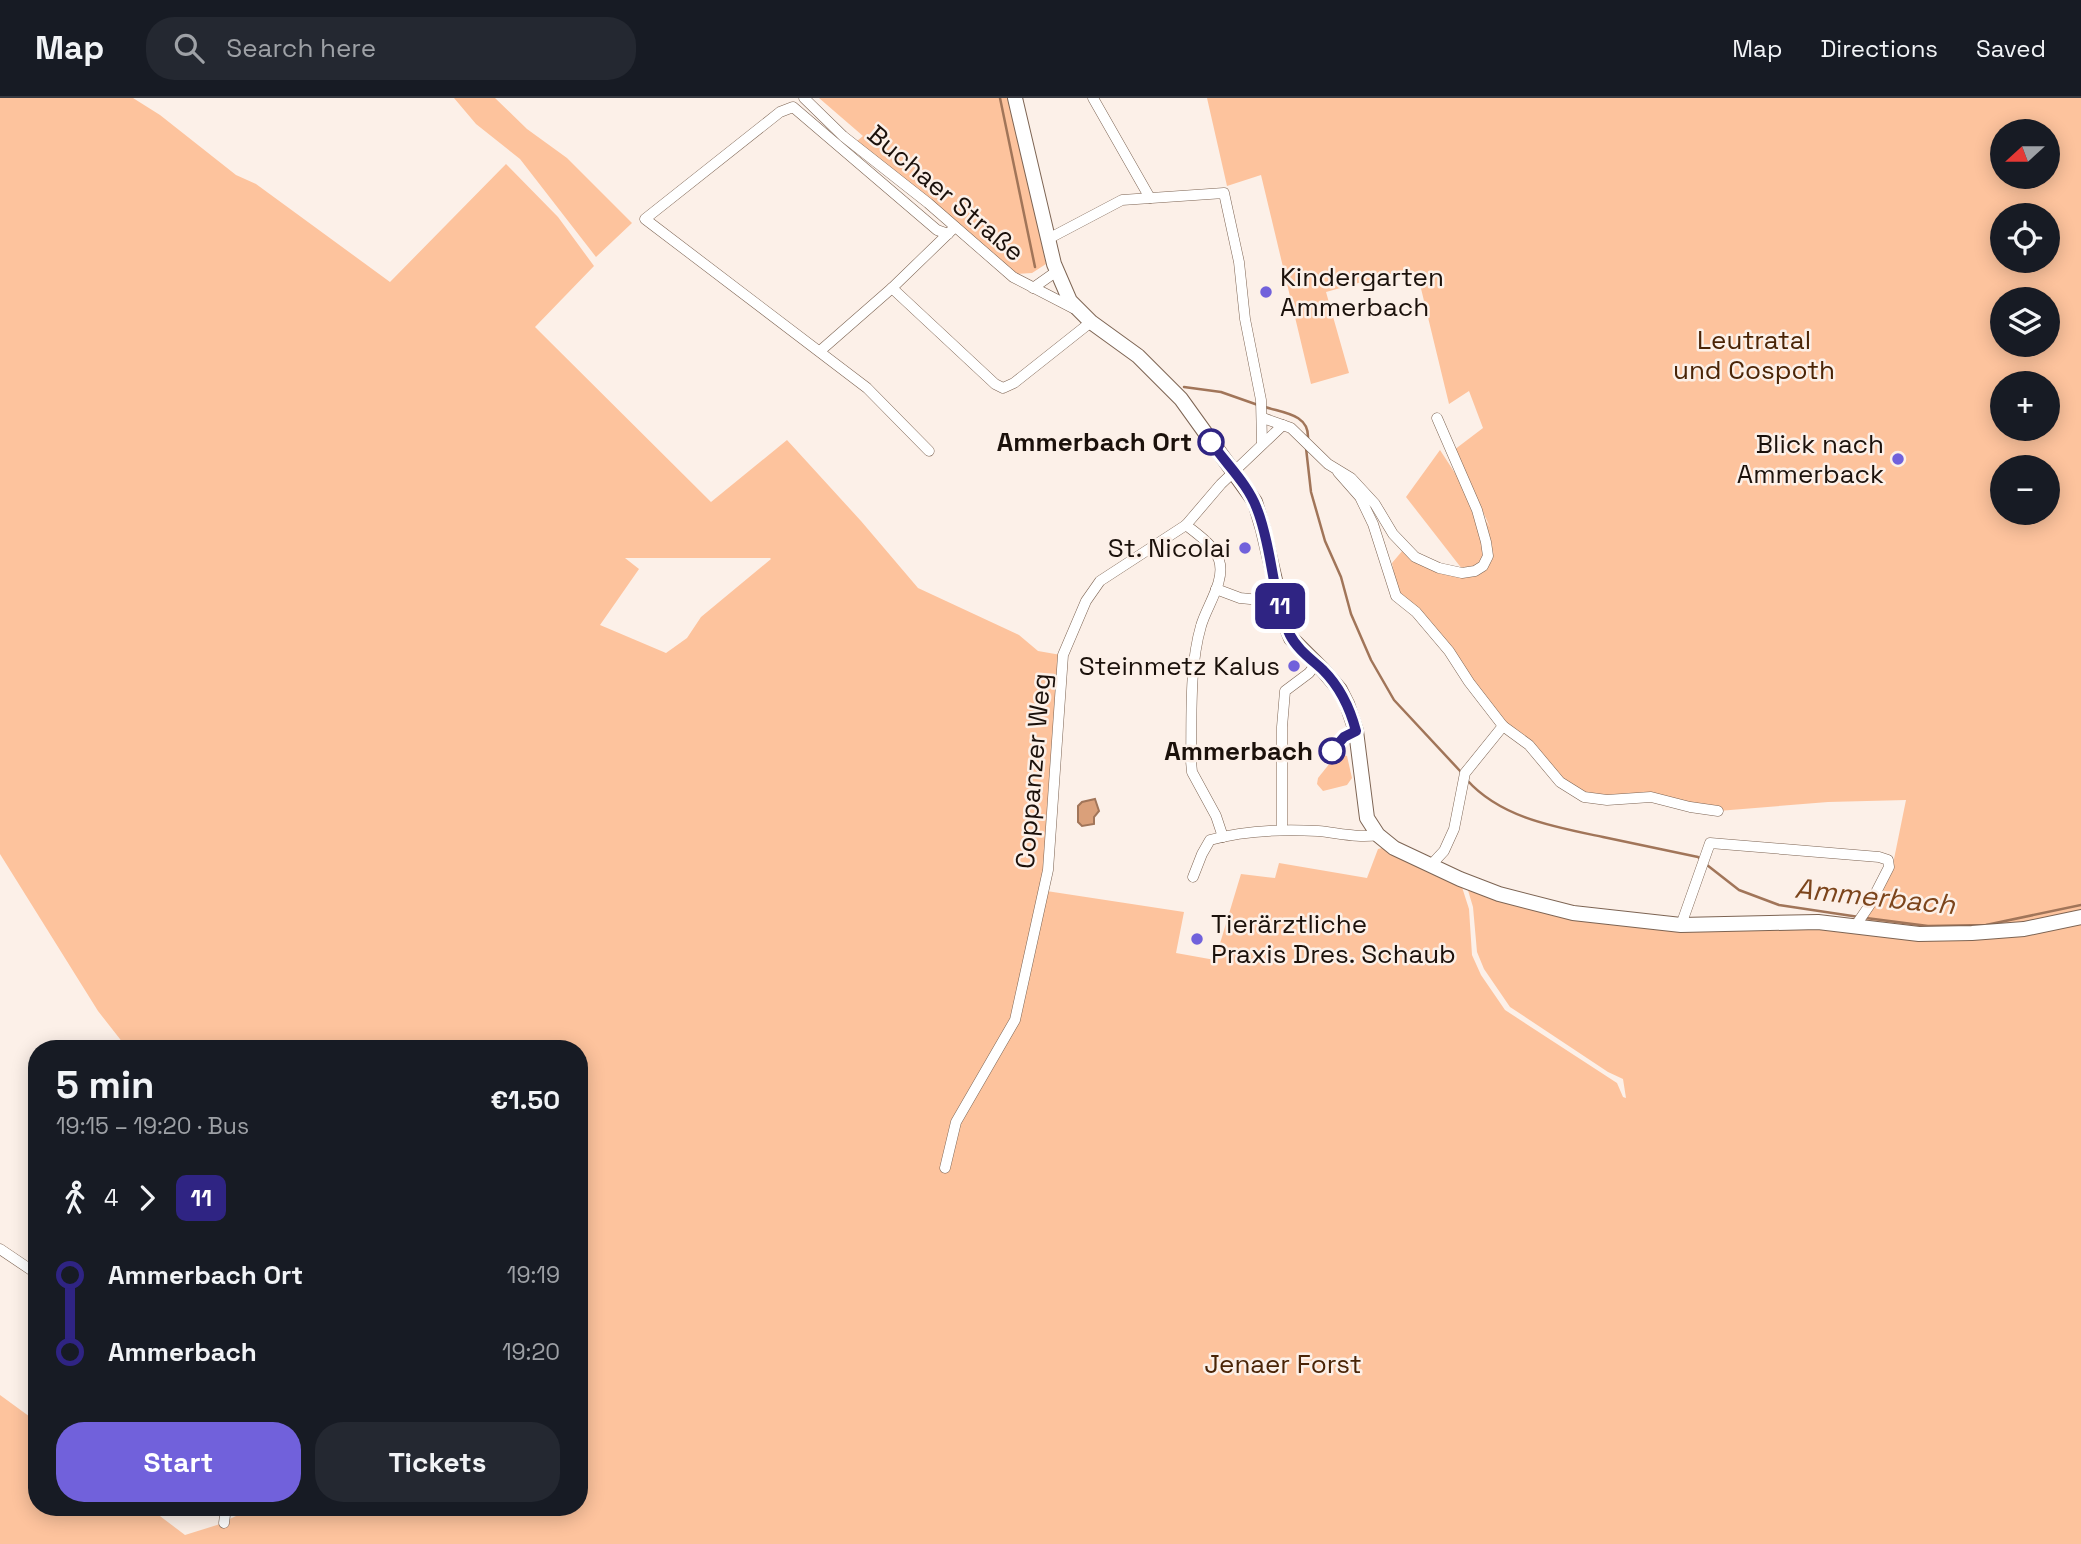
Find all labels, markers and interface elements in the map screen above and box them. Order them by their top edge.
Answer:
search box [146,17,636,80]
text: Map [35,27,104,69]
icon: search [170,29,208,67]
text: Search here [226,31,376,65]
text: Map [1732,33,1782,64]
text: Directions [1820,33,1938,64]
text: Saved [1976,33,2046,64]
street label: Buchaer Straße [860,117,1032,269]
north arrow [1990,119,2060,189]
map controls [1990,119,2060,525]
button: locate [1990,203,2060,273]
place label: Kindergarten Ammerbach [1280,260,1444,324]
marker: Kindergarten Ammerbach [1258,284,1274,300]
button: layers [1990,287,2060,357]
park label: Leutratal und Cospoth [1673,323,1835,387]
button: + [1990,371,2060,441]
place label: Ammerbach Ort [997,425,1192,459]
place label: Blick nach Ammerback [1737,427,1884,491]
marker: Ammerbach Ort [1198,429,1224,455]
marker: Blick nach Ammerback [1890,451,1906,467]
button: − [1990,455,2060,525]
place label: St. Nicolai [1108,531,1231,565]
marker: St. Nicolai [1237,540,1253,556]
line badge: 11 [1248,583,1312,629]
text: 11 [1269,590,1291,621]
place label: Steinmetz Kalus [1079,649,1280,683]
marker: Steinmetz Kalus [1286,658,1302,674]
street label: Coppanzer Weg [1008,672,1058,870]
place label: Ammerbach [1164,734,1313,768]
marker: Ammerbach [1319,738,1345,764]
water label: Ammerbach [1793,870,1958,922]
place label: Tierärztliche Praxis Dres. Schaub [1211,907,1456,971]
marker: Tierärztliche Praxis Dres. Schaub [1189,931,1205,947]
text: 5 min [56,1061,154,1109]
text: €1.50 [490,1083,560,1117]
text: 19:15 – 19:20 · Bus [56,1111,249,1141]
icon: walk [56,1179,94,1217]
icon: forward [128,1179,166,1217]
text: 11 [190,1182,212,1213]
text: 4 [104,1183,118,1213]
text: Ammerbach Ort [108,1258,303,1292]
text: 19:19 [507,1260,560,1290]
text: Ammerbach [108,1335,257,1369]
text: 19:20 [502,1337,560,1367]
park label: Jenaer Forst [1204,1347,1362,1381]
button: Start [56,1422,301,1502]
button: Tickets [315,1422,560,1502]

